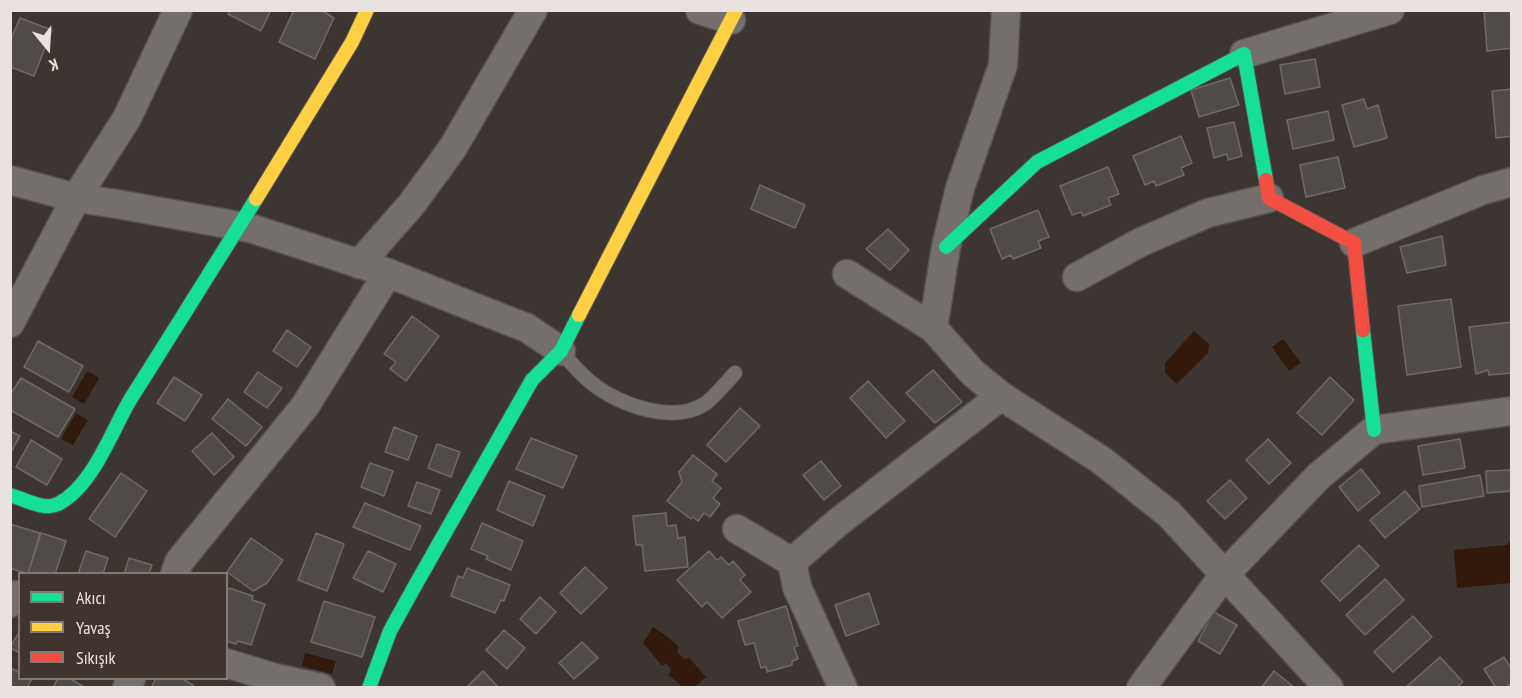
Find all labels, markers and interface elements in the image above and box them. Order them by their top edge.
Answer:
north arrow [18,18,78,78]
text: K [47,54,61,76]
legend [18,572,228,680]
text: Akıcı [76,586,106,609]
text: Yavaş [76,616,111,639]
text: Sıkışık [76,646,115,669]

